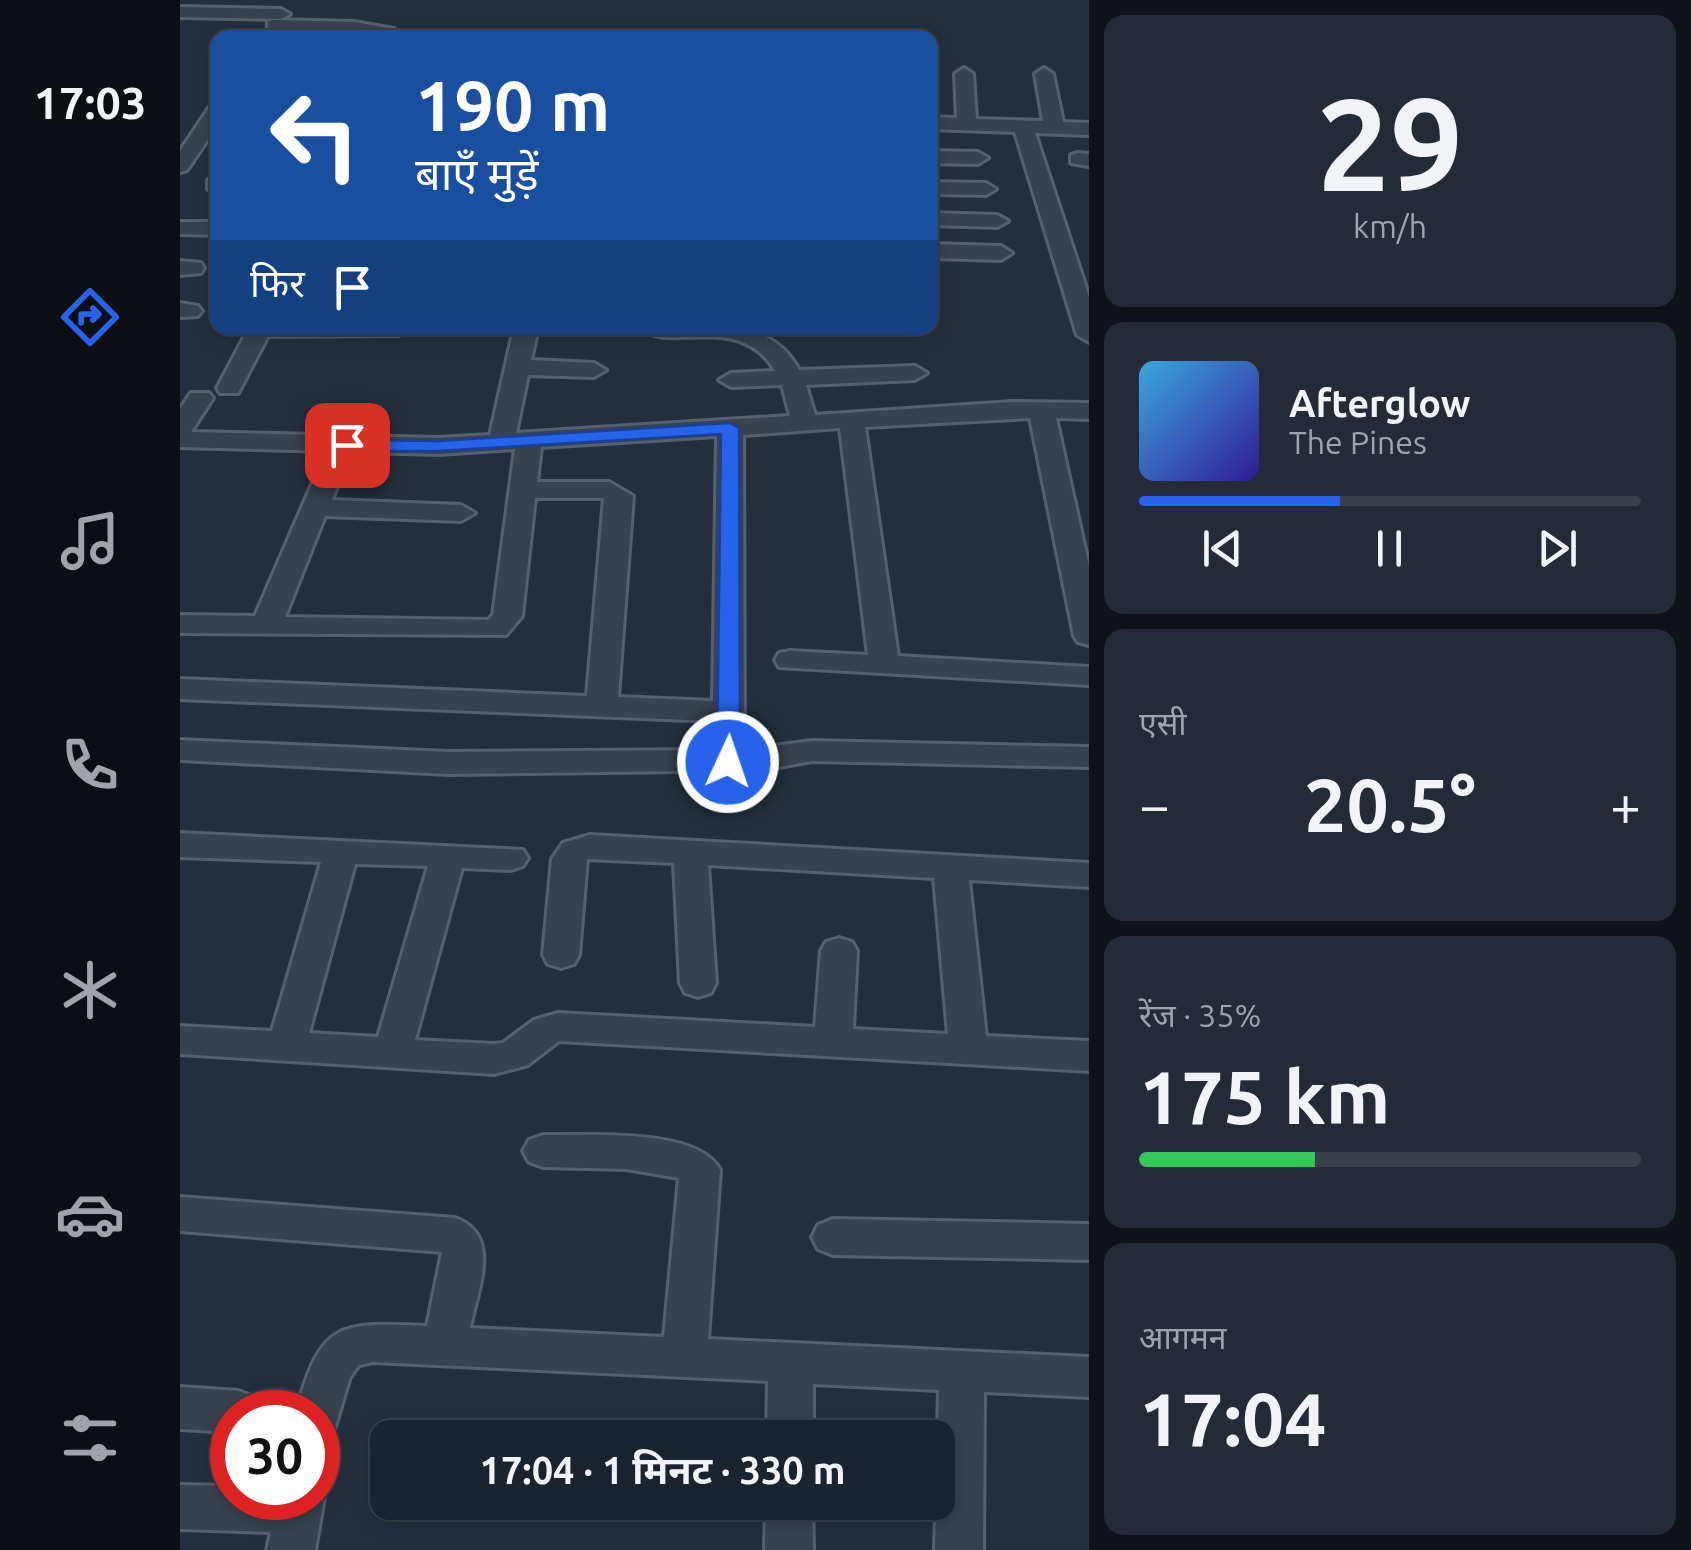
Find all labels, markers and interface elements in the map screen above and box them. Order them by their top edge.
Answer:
text: 190 m [415,66,610,144]
icon: left [250,70,380,200]
text: 29 [1317,70,1463,216]
text: 17:03 [34,77,146,128]
text: बाएँ मुड़ें [415,148,539,199]
text: km/h [1353,208,1427,244]
icon: arrive [325,260,380,315]
text: फिर [250,262,305,304]
icon: directions [55,282,125,352]
text: Afterglow [1289,382,1471,424]
pin [305,403,390,488]
icon: arrive [320,418,375,473]
text: The Pines [1289,424,1427,460]
icon: music [55,506,125,576]
icon: previous [1195,521,1250,576]
icon: pause [1362,521,1417,576]
icon: next [1530,521,1585,576]
text: एसी [1139,705,1187,741]
position arrow [676,710,780,814]
icon: phone [55,730,125,800]
text: 20.5° [1304,762,1476,846]
text: − [1139,774,1170,835]
text: + [1610,774,1641,835]
icon: climate [55,955,125,1025]
text: रेंज · 35% [1139,997,1261,1033]
text: 175 km [1139,1054,1390,1138]
icon: car [55,1179,125,1249]
text: आगमन [1139,1319,1227,1355]
text: 17:04 [1139,1376,1327,1460]
speed limit sign: 30 [210,1390,340,1520]
icon: filters [55,1403,125,1473]
text: 17:04 · 1 मिनट · 330 m [479,1449,846,1491]

